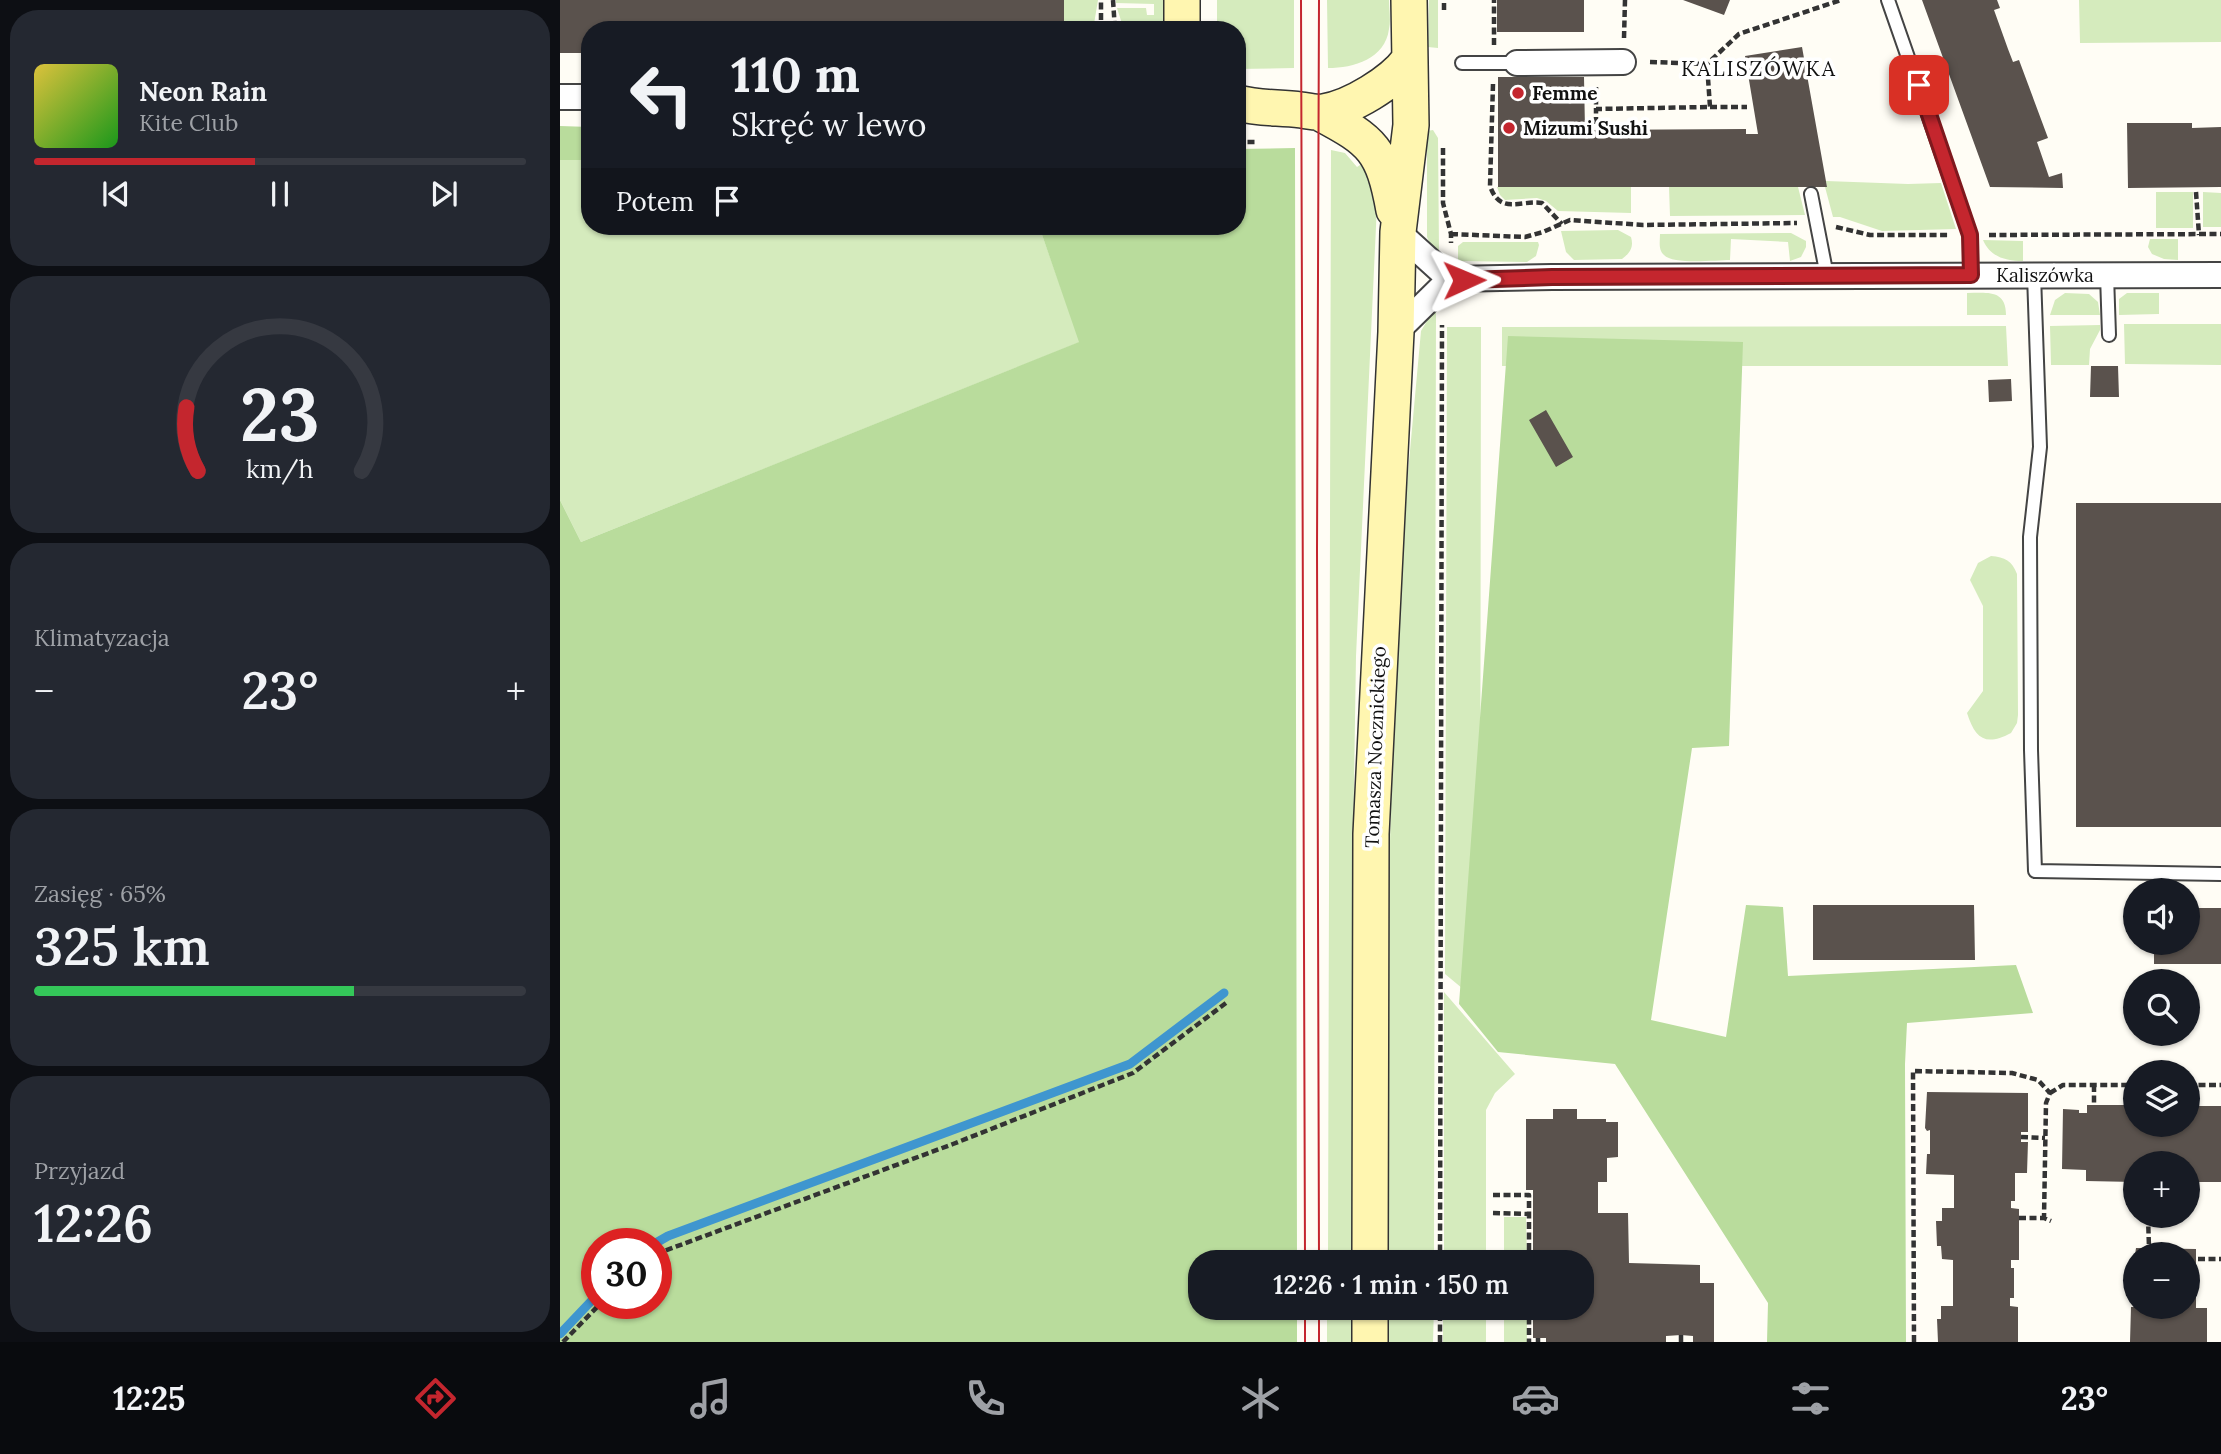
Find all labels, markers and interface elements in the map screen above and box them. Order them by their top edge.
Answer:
text: 110 m [731,43,860,105]
icon: left [616,49,707,140]
district label: KALISZÓWKA [1681,55,1837,82]
pin [1889,55,1949,115]
icon: arrive [1900,66,1938,104]
text: Neon Rain [139,75,267,108]
place label: Femme [1532,81,1597,105]
marker: Femme [1510,85,1526,101]
text: Skręć w lewo [731,104,927,145]
text: Kite Club [139,108,238,137]
place label: Mizumi Sushi [1523,116,1648,140]
marker: Mizumi Sushi [1501,120,1517,136]
icon: previous [97,175,135,213]
icon: pause [261,175,299,213]
icon: next [425,175,463,213]
icon: arrive [708,182,746,220]
text: Potem [616,185,694,218]
position arrow [1427,243,1501,317]
street label: Kaliszówka [1996,263,2094,287]
text: 23 [240,368,320,461]
text: km/h [246,452,314,484]
text: Klimatyzacja [34,623,170,652]
street label: Tomasza Nocznickiego [1359,646,1391,848]
text: 23° [242,657,318,723]
text: − [34,667,54,715]
text: + [506,667,526,715]
map controls [2123,878,2200,1319]
button: sound [2123,878,2200,955]
text: Zasięg · 65% [34,879,166,908]
text: 325 km [34,913,210,979]
button: search [2123,969,2200,1046]
button: layers [2123,1060,2200,1137]
button: + [2123,1151,2200,1228]
text: Przyjazd [34,1156,125,1185]
text: 12:26 [34,1190,153,1256]
speed limit sign: 30 [581,1228,672,1319]
button: − [2123,1242,2200,1319]
text: 12:26 · 1 min · 150 m [1273,1268,1509,1301]
icon: directions [411,1374,460,1423]
icon: music [686,1374,735,1423]
icon: phone [961,1374,1010,1423]
icon: climate [1236,1374,1285,1423]
icon: car [1511,1374,1560,1423]
icon: filters [1786,1374,1835,1423]
text: 12:25 [113,1378,185,1419]
text: 23° [2061,1378,2108,1419]

